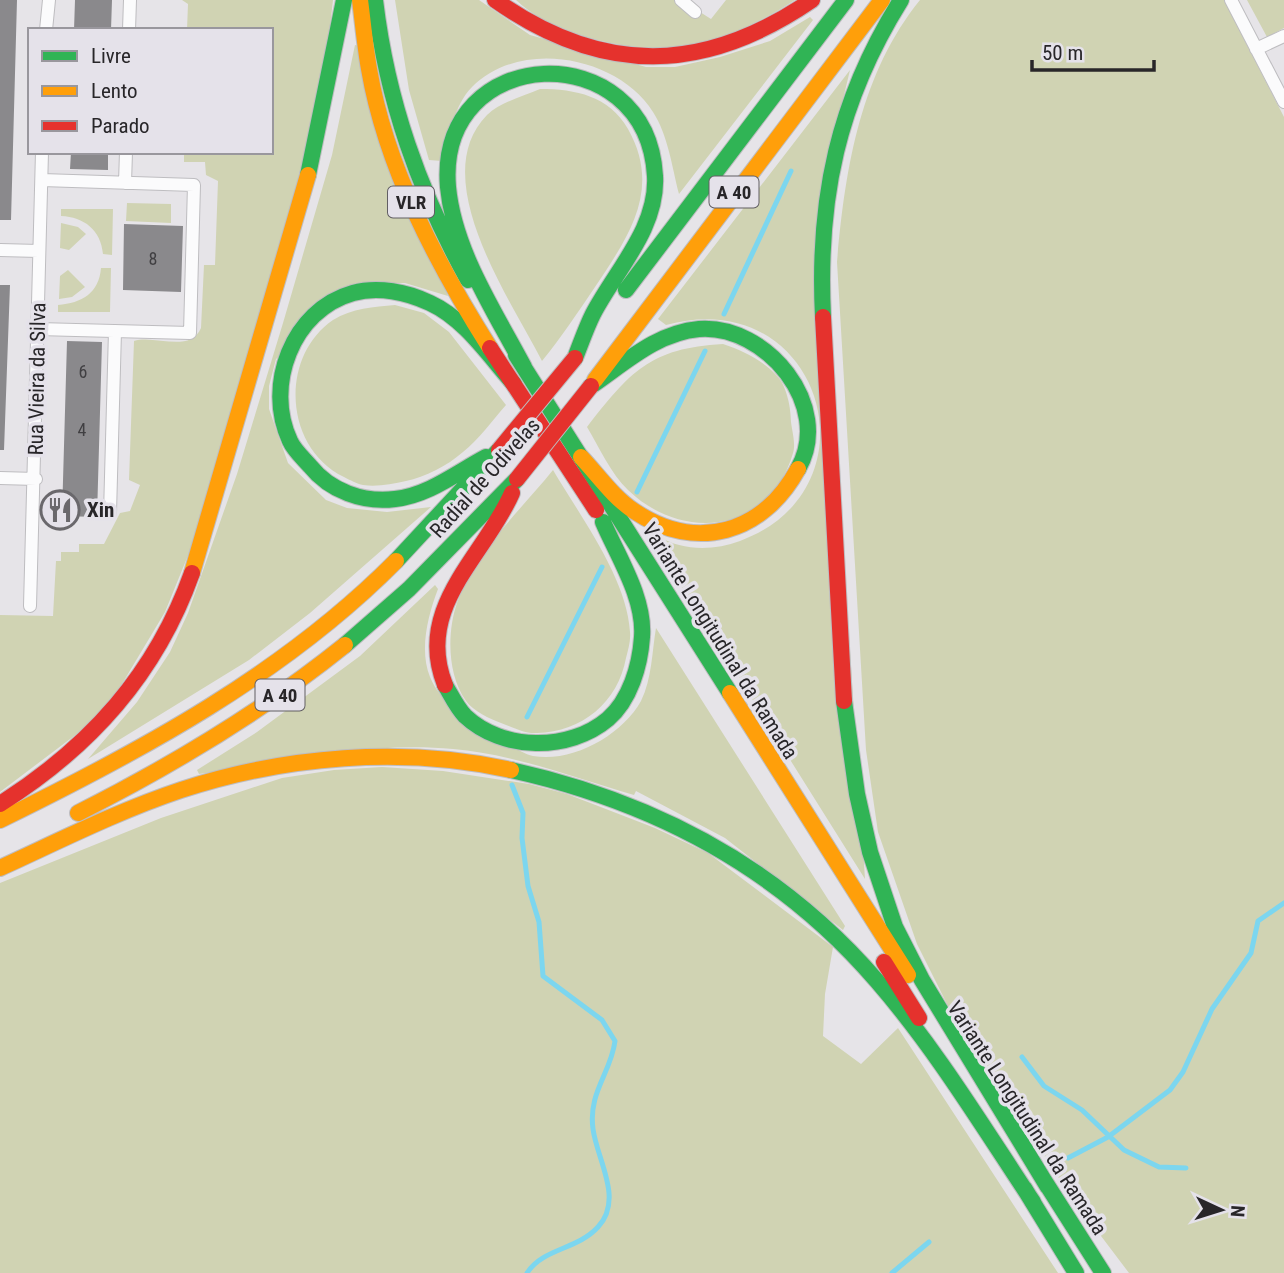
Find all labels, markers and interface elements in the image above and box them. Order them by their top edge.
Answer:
legend [28,28,273,154]
scale bar [1032,28,1154,72]
text: 50 m [1042,41,1083,65]
text: Livre [91,44,131,68]
text: Lento [91,79,138,103]
text: Parado [91,114,150,138]
road number: A 40 [710,176,758,208]
road number: VLR [388,186,434,218]
house number: 8 [149,248,157,269]
street label: Rua Vieira da Silva [24,302,50,456]
house number: 6 [79,361,87,382]
street label: Radial de Odivelas [425,413,545,543]
house number: 4 [78,419,87,440]
restaurant icon: Xin [39,489,81,531]
place label: Xin [87,498,114,522]
street label: Variante Longitudinal da Ramada [637,519,803,763]
road number: A 40 [256,680,304,710]
street label: Variante Longitudinal da Ramada [942,997,1112,1239]
north arrow [1186,1175,1256,1245]
text: N [1226,1205,1249,1218]

